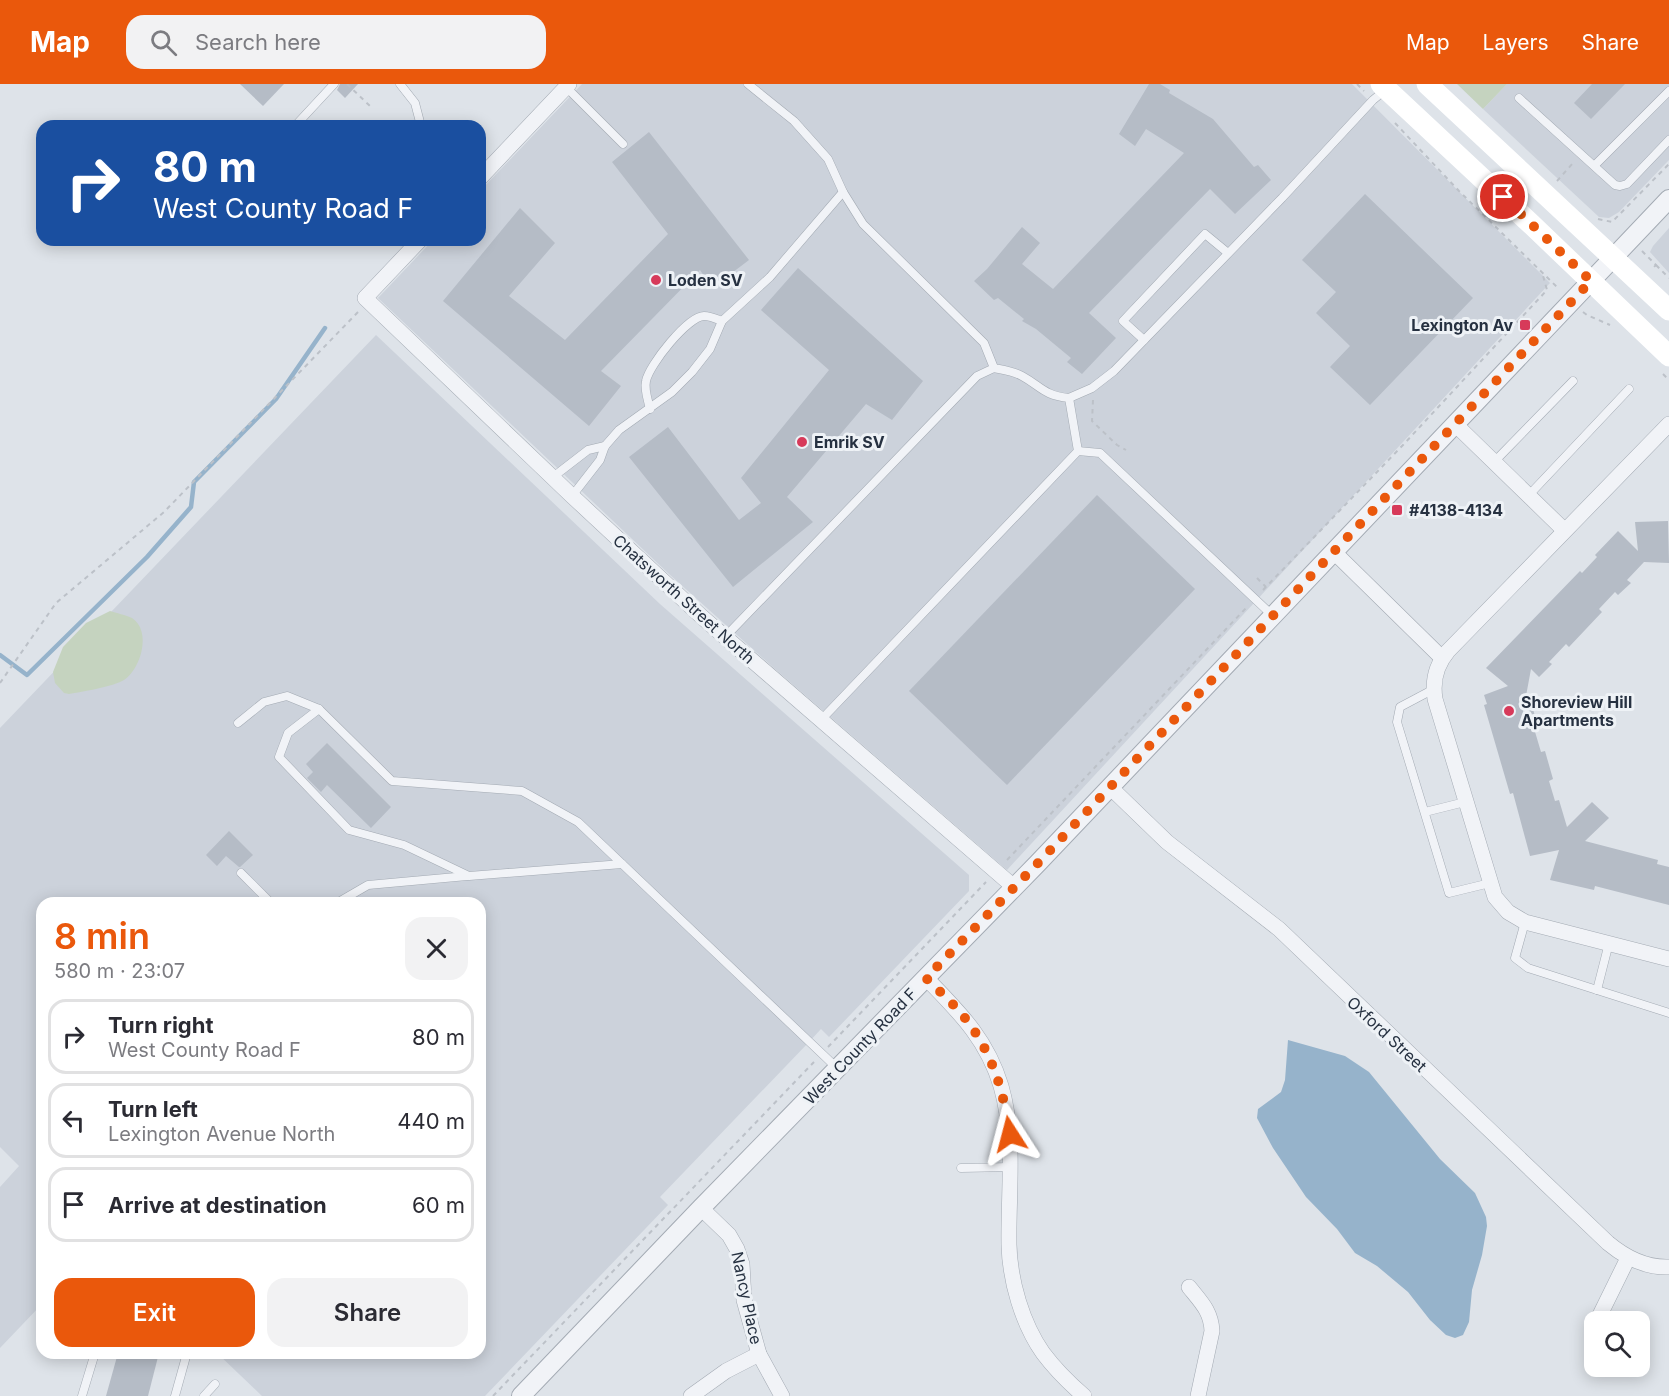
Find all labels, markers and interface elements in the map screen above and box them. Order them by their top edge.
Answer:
search box [126,15,546,69]
text: Map [30,25,90,59]
icon: search [147,26,180,59]
text: Search here [195,29,321,55]
text: Map [1406,30,1450,55]
text: Layers [1483,30,1549,55]
text: Share [1582,30,1639,55]
text: 80 m [153,141,257,192]
icon: right [54,144,132,222]
pin [1477,171,1528,222]
icon: arrive [1486,180,1519,213]
text: West County Road F [153,192,413,225]
place label: Loden SV [668,270,743,290]
marker: Loden SV [649,273,663,287]
place label: Lexington Av [1411,315,1513,335]
marker: Lexington Av [1518,318,1532,332]
place label: Emrik SV [814,432,885,452]
marker: Emrik SV [795,435,809,449]
place label: #4138-4134 [1409,500,1503,520]
marker: #4138-4134 [1390,503,1404,517]
street label: Chatsworth Street North [609,530,759,668]
place label: Shoreview Hill Apartments [1521,692,1632,730]
marker: Shoreview Hill Apartments [1502,704,1516,718]
text: 8 min [54,914,150,958]
button: close [405,917,468,980]
text: 580 m · 23:07 [54,959,185,983]
street label: West County Road F [799,984,921,1108]
street label: Oxford Street [1343,992,1431,1076]
text: Turn right [108,1012,214,1038]
icon: right [57,1020,90,1053]
text: 80 m [412,1024,465,1050]
text: West County Road F [108,1038,301,1062]
text: Turn left [108,1096,198,1122]
position arrow [978,1102,1042,1166]
icon: left [57,1104,90,1137]
text: 440 m [397,1108,465,1134]
text: Lexington Avenue North [108,1122,335,1146]
icon: arrive [57,1188,90,1221]
text: Arrive at destination [108,1192,327,1218]
text: 60 m [412,1192,465,1218]
street label: Nancy Place [727,1250,767,1346]
button: Exit [54,1278,255,1347]
button: Share [267,1278,468,1347]
map controls [1584,1311,1650,1377]
button: search [1584,1311,1650,1377]

